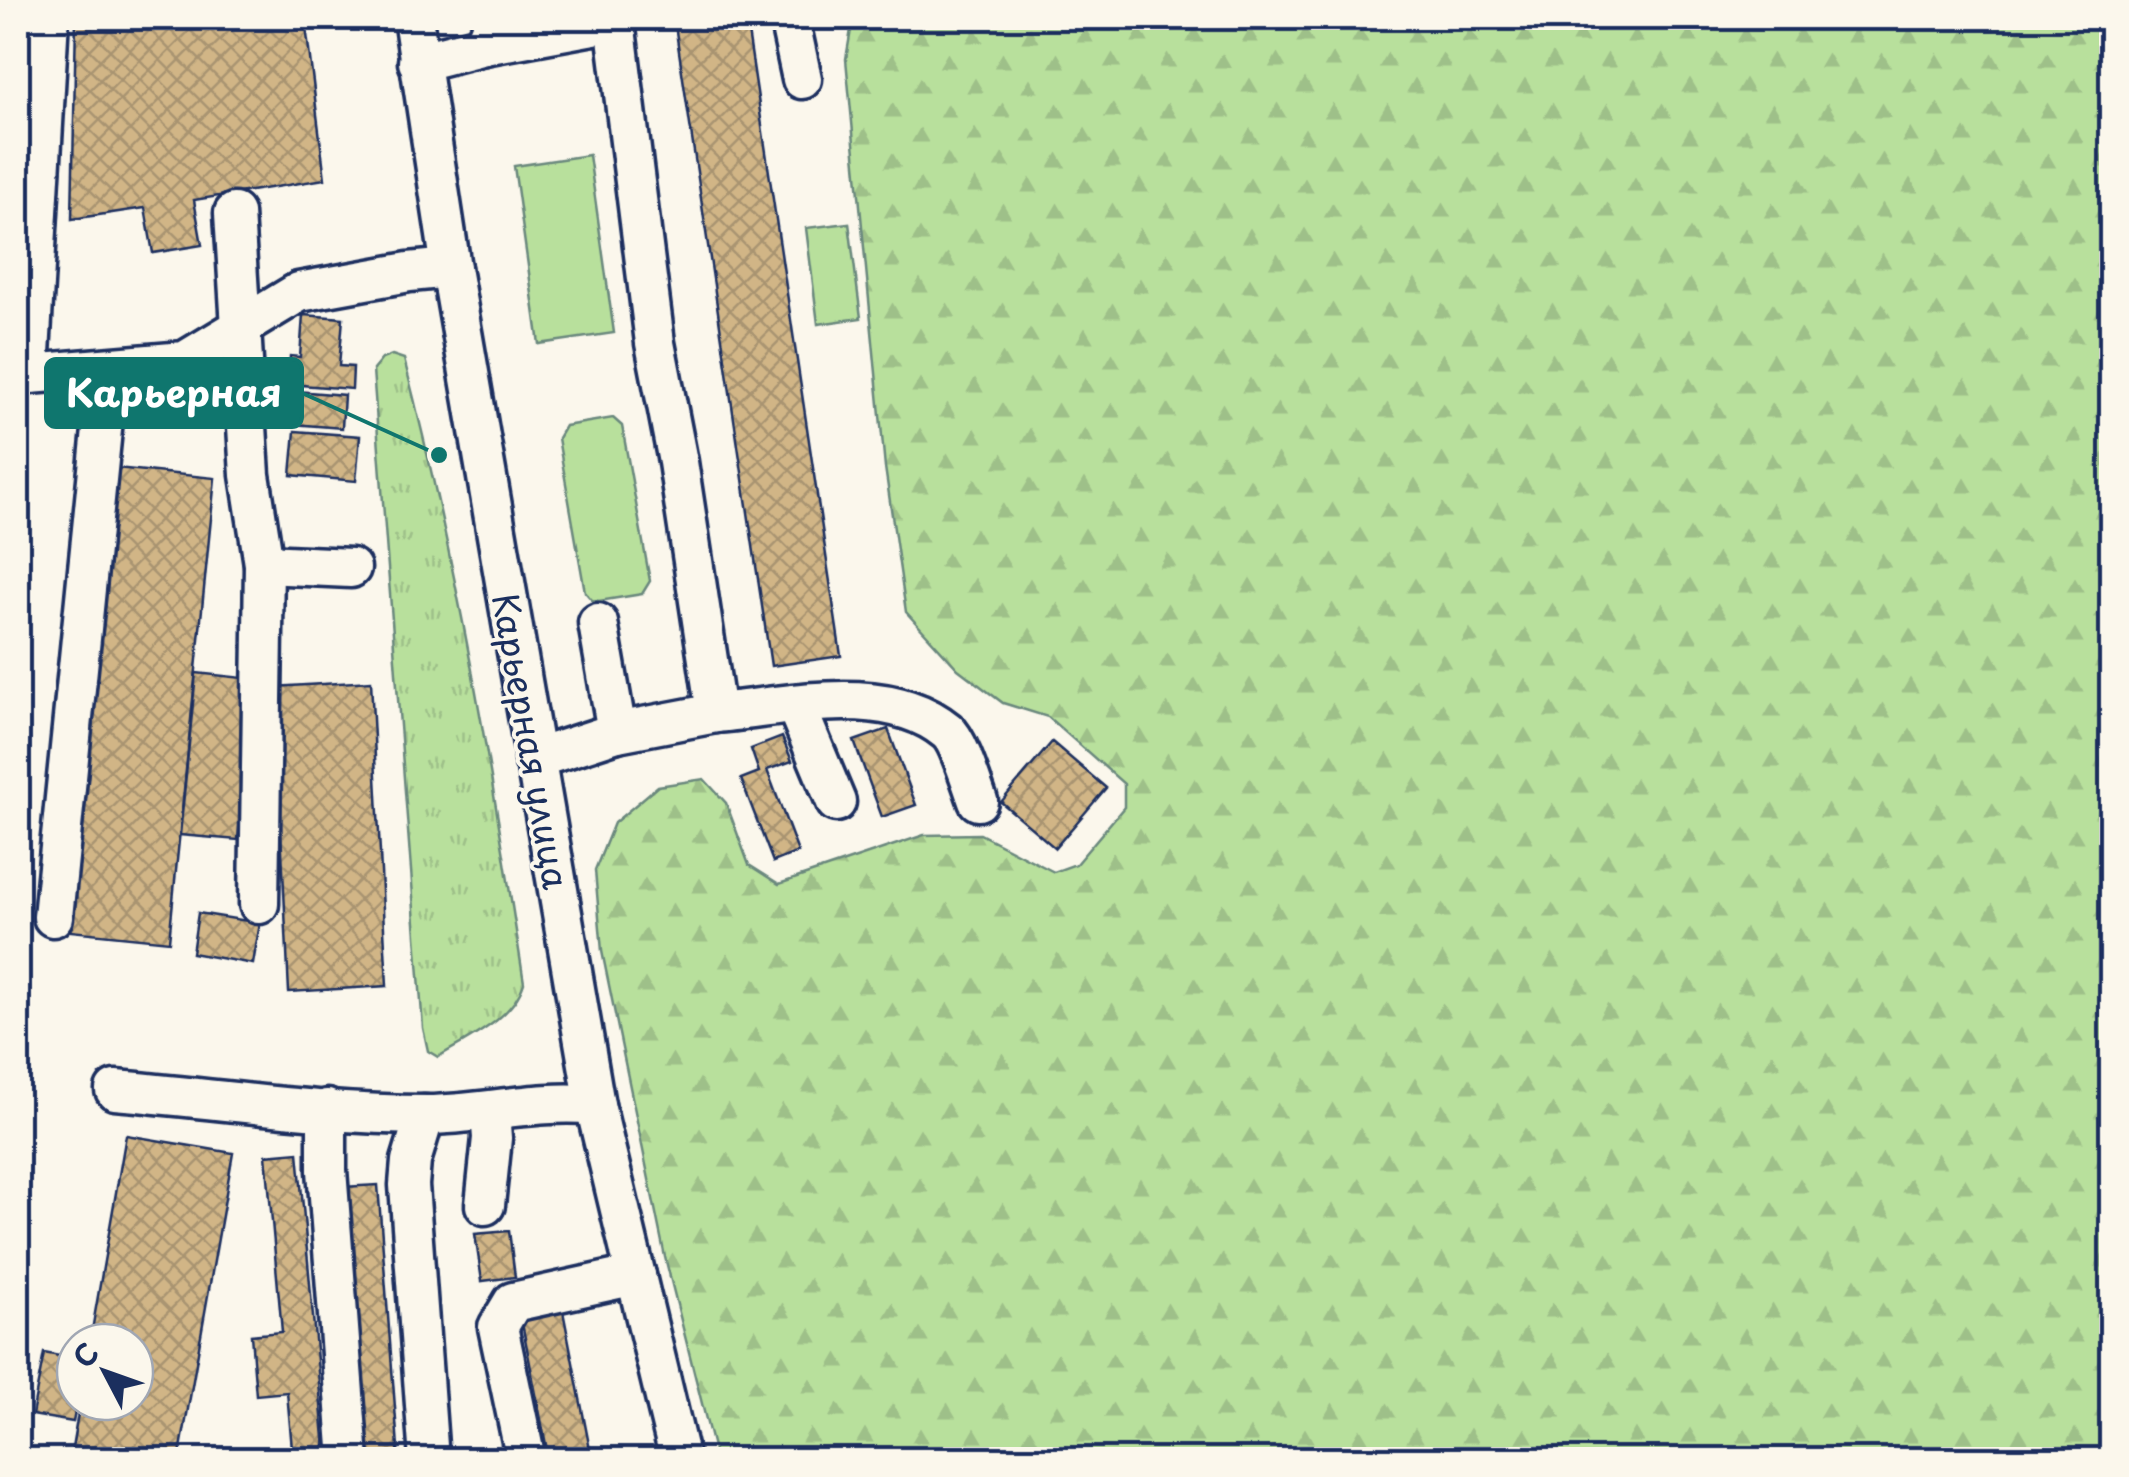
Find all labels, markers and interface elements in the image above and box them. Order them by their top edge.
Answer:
callout: Карьерная [46,359,302,427]
text: Карьерная [66,363,282,420]
street label: Карьерная улица [480,589,584,893]
north arrow [55,1322,155,1422]
text: С [62,1333,108,1377]

